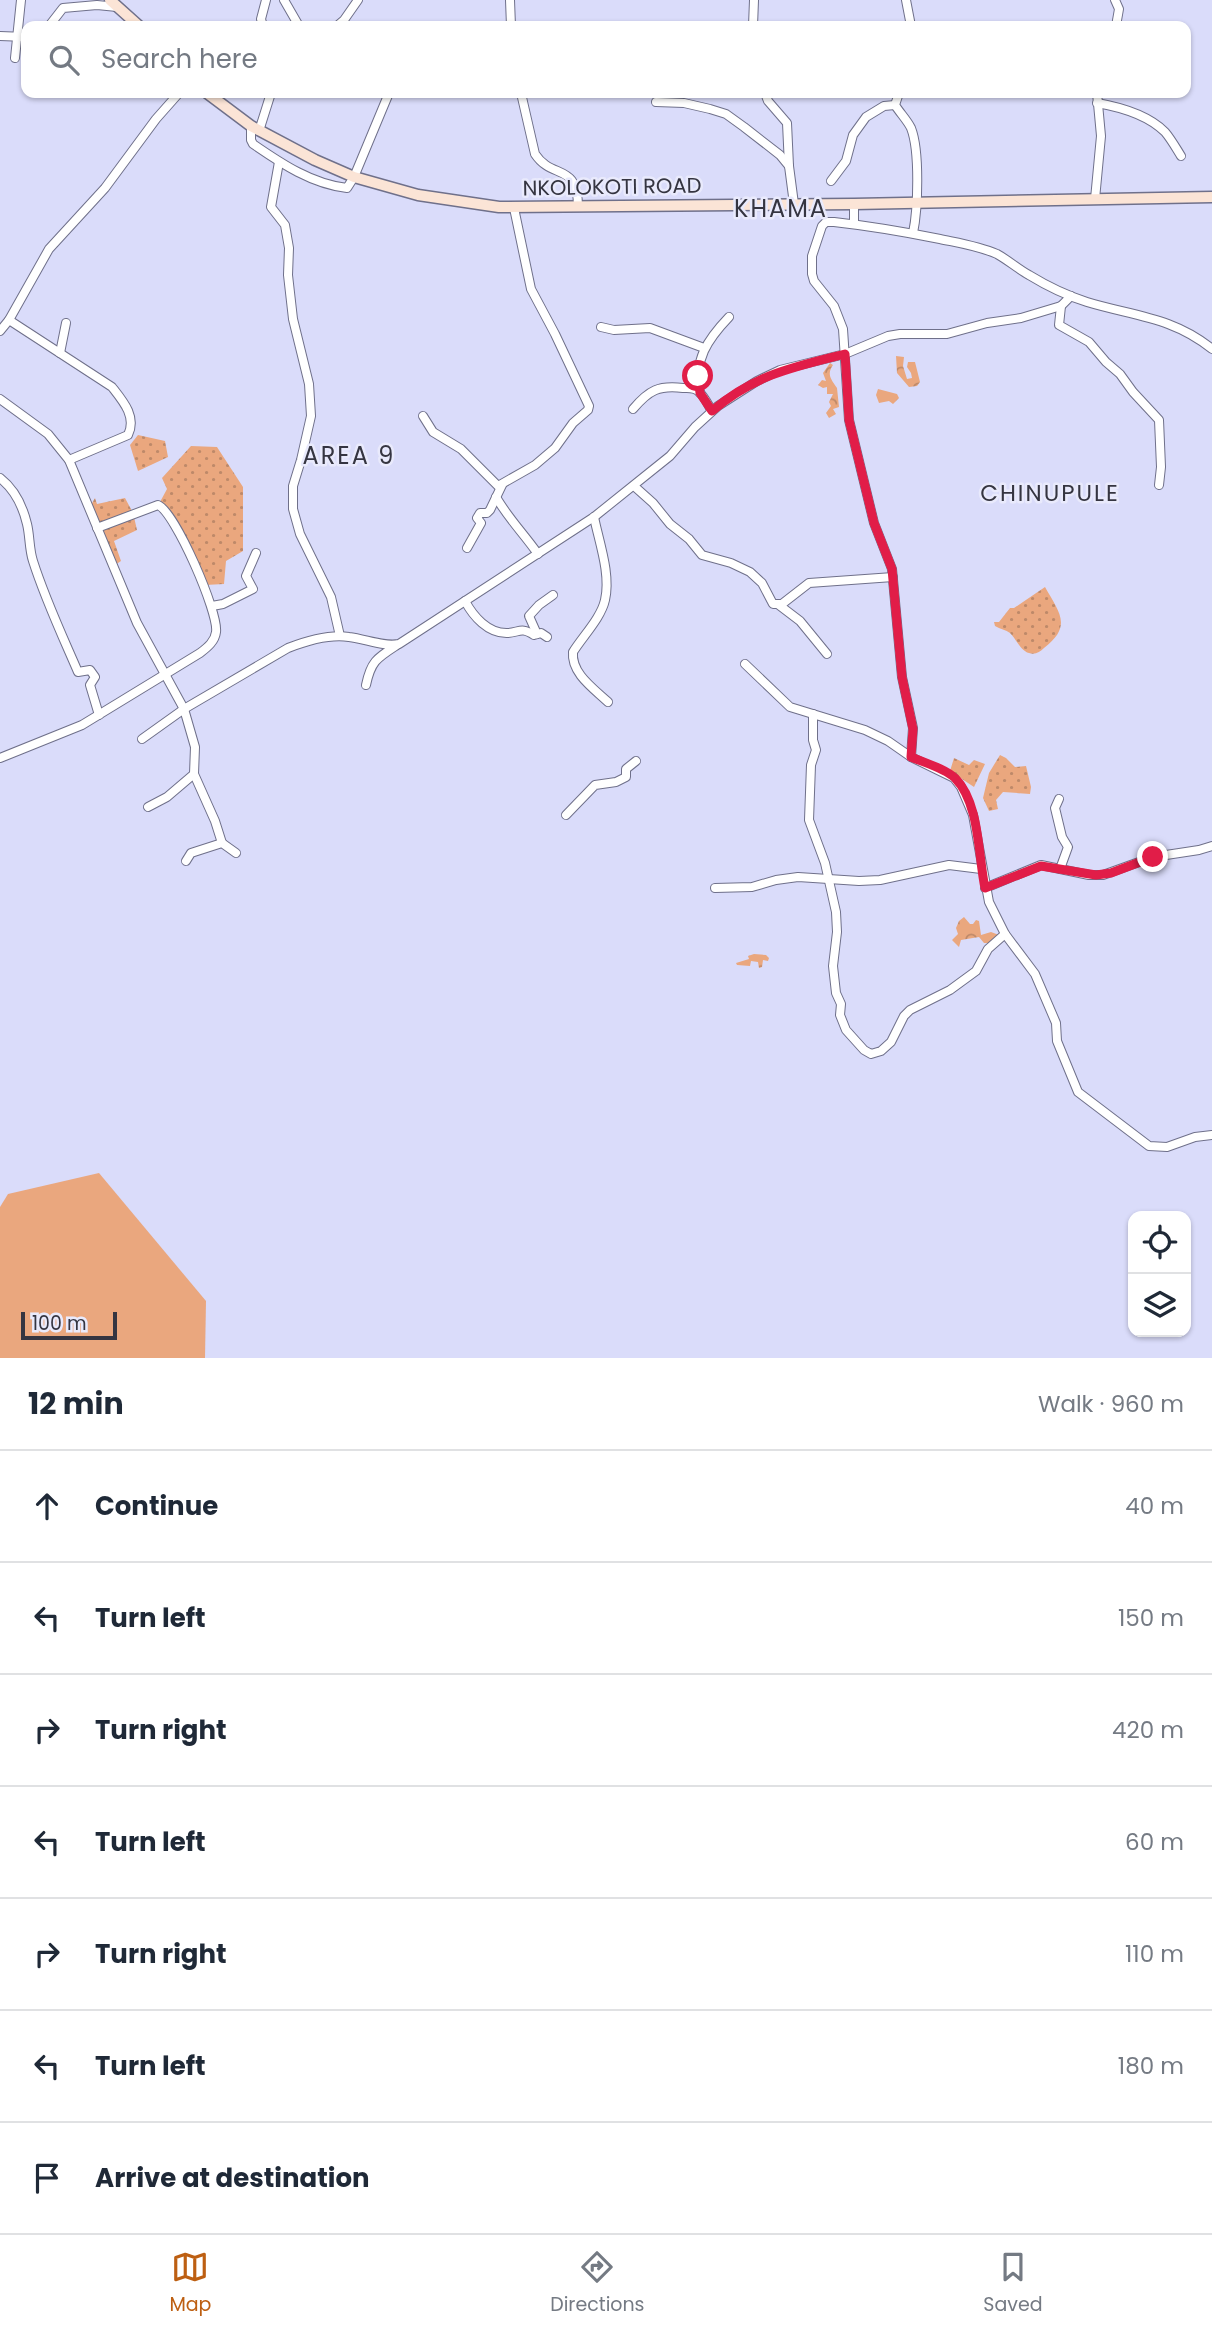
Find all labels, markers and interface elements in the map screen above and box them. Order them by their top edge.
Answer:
search box [21,21,1191,98]
icon: search [45,41,83,79]
text: Search here [101,41,258,77]
street label: NKOLOKOTI ROAD [522,170,702,203]
district label: KHAMA [734,192,828,225]
route start [682,360,713,391]
district label: AREA 9 [303,439,395,472]
district label: CHINUPULE [980,477,1120,509]
route end [1137,841,1168,872]
map controls [1128,1211,1191,1337]
button: locate [1128,1211,1191,1274]
button: layers [1128,1274,1191,1337]
scale bar [21,1309,117,1341]
text: 100 m [32,1310,87,1337]
text: 12 min [28,1382,124,1425]
text: Walk · 960 m [1038,1388,1184,1420]
icon: ahead [28,1487,66,1525]
text: Continue [95,1488,218,1524]
text: 40 m [1125,1490,1184,1522]
icon: left [28,1599,66,1637]
text: Turn left [95,1600,206,1636]
text: 150 m [1118,1602,1184,1634]
icon: right [28,1711,66,1749]
text: Turn right [95,1712,227,1748]
text: 420 m [1112,1714,1184,1746]
icon: left [28,1823,66,1861]
text: Turn left [95,1824,206,1860]
text: 60 m [1125,1826,1184,1858]
icon: right [28,1935,66,1973]
text: Turn right [95,1936,227,1972]
text: 110 m [1125,1938,1184,1970]
icon: left [28,2047,66,2085]
text: Turn left [95,2048,206,2084]
text: 180 m [1118,2050,1184,2082]
icon: arrive [28,2159,66,2197]
text: Arrive at destination [95,2160,370,2196]
tab: Map [169,2248,211,2319]
tab: Directions [550,2248,645,2319]
tab: Saved [983,2248,1043,2319]

